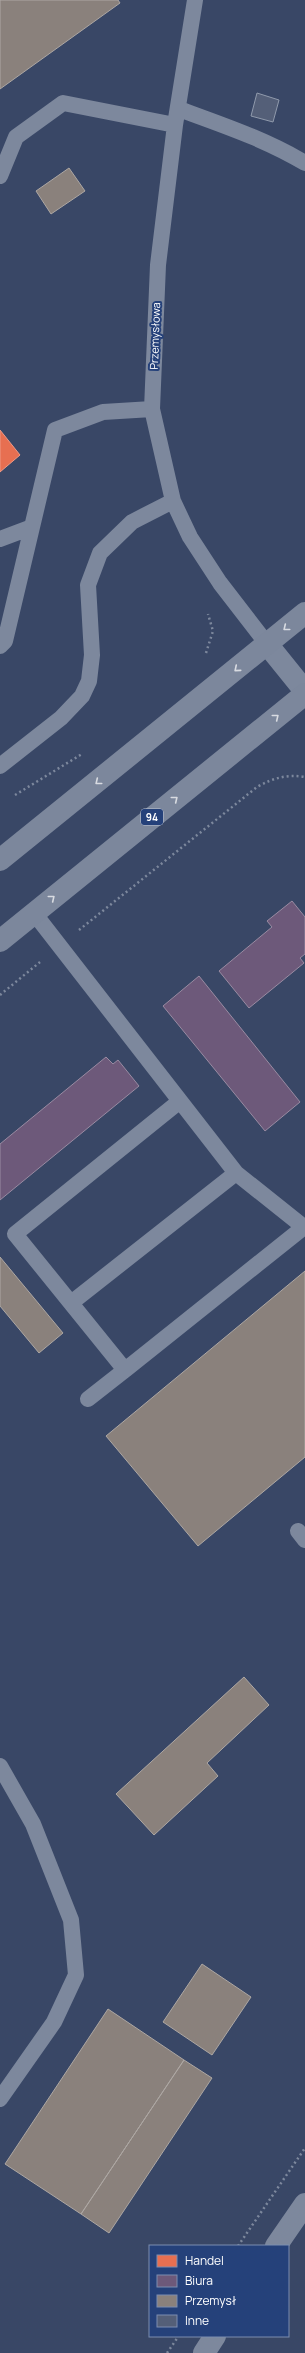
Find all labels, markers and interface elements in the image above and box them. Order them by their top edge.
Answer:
street label: Przemysłowa [146,302,163,370]
one-way arrow [284,624,291,631]
one-way arrow [235,664,242,671]
one-way arrow [271,715,278,722]
one-way arrow [95,777,103,784]
one-way arrow [170,797,177,804]
road number: 94 [141,809,163,825]
one-way arrow [47,896,55,903]
legend [149,2245,289,2337]
text: Handel [185,2252,224,2269]
text: Biura [185,2272,213,2289]
text: Przemysł [185,2292,237,2309]
text: Inne [185,2312,209,2329]

